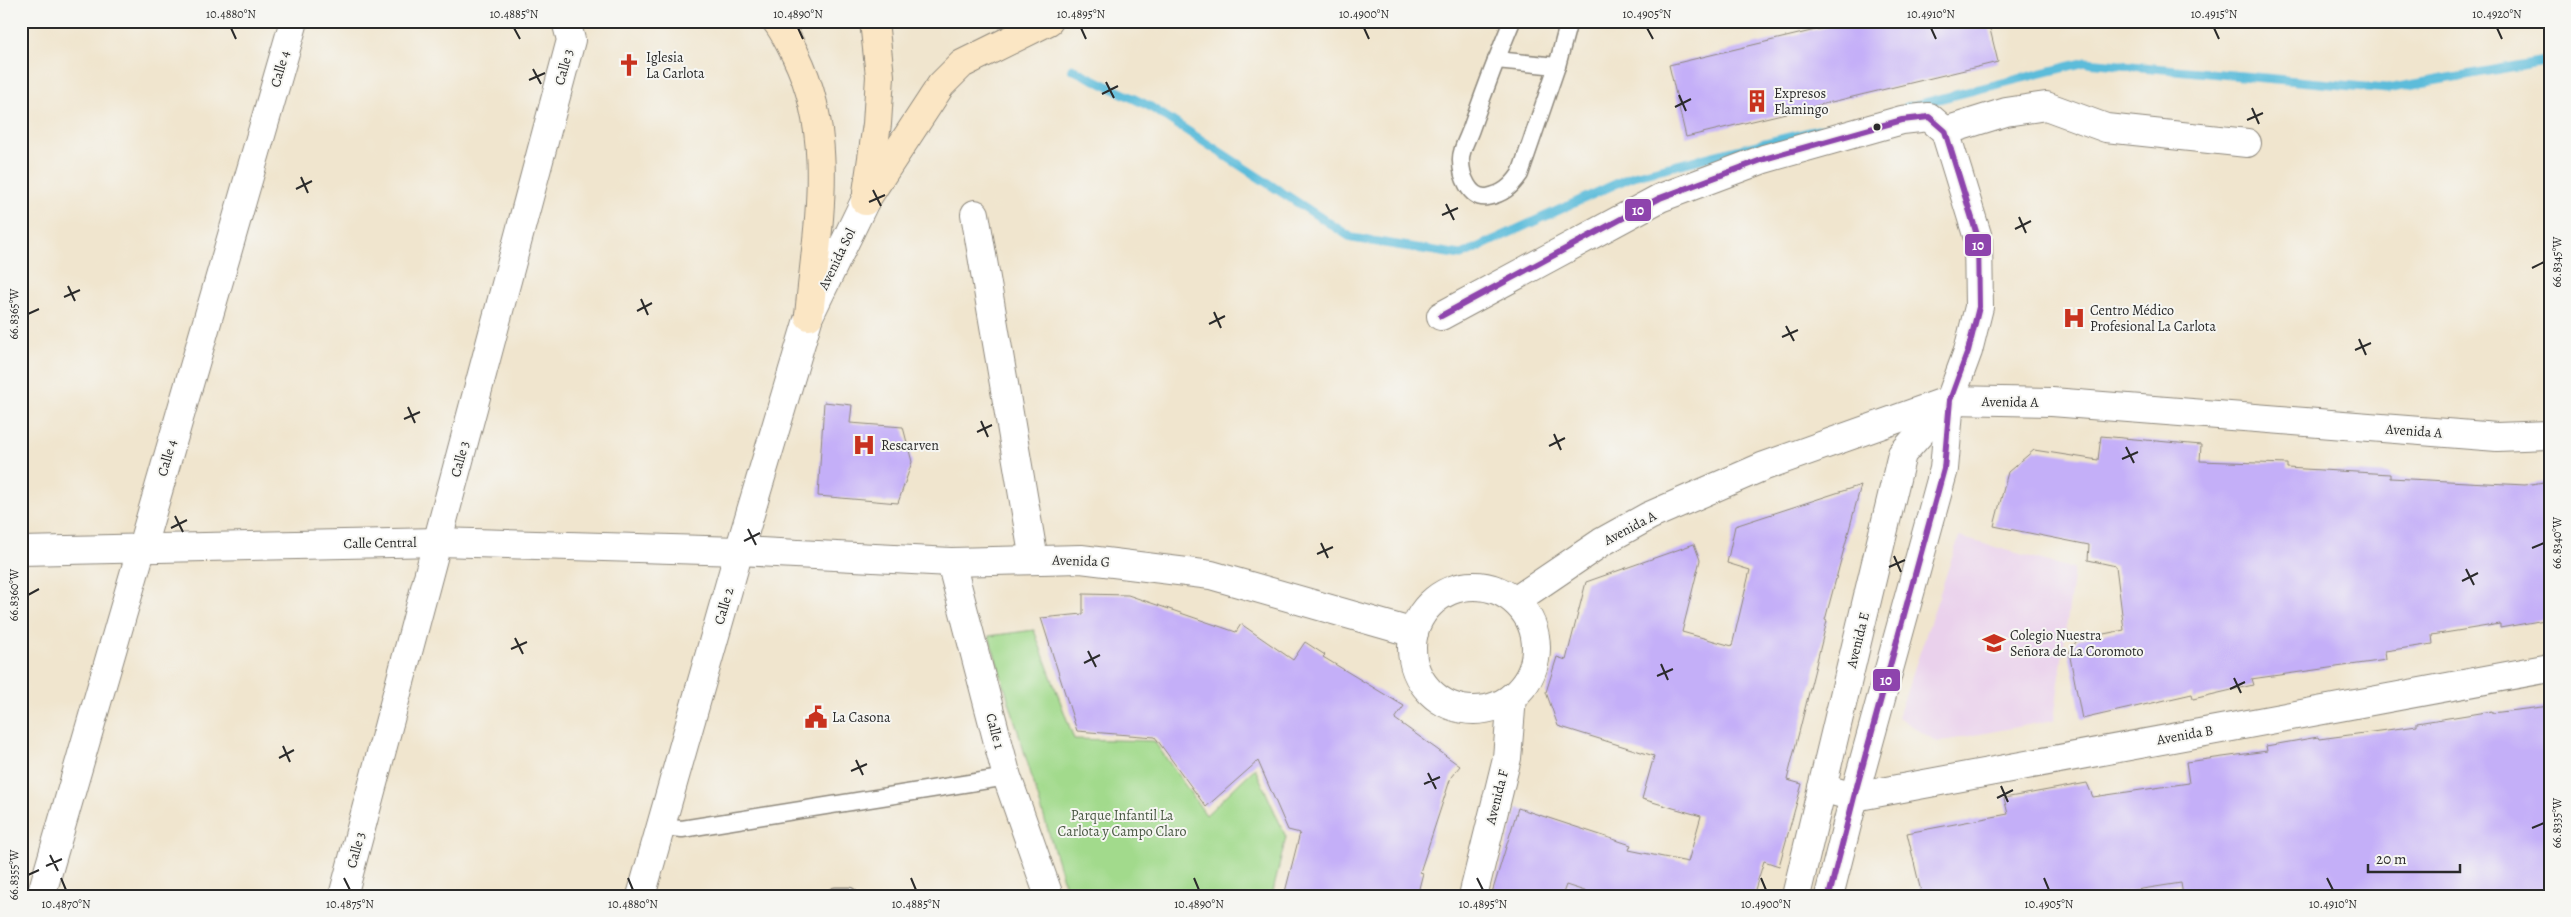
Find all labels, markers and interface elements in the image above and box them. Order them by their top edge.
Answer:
text: 10.4880°N [206,6,256,22]
text: 10.4885°N [490,6,539,22]
text: 10.4890°N [773,6,823,22]
text: 10.4895°N [1057,6,1106,22]
text: 10.4900°N [1339,6,1389,22]
text: 10.4905°N [1623,6,1672,22]
text: 10.4910°N [1907,6,1955,22]
text: 10.4915°N [2191,6,2238,22]
text: 10.4920°N [2472,6,2522,22]
street label: Calle 3 [550,47,578,87]
street label: Calle 4 [266,48,294,90]
place label: Iglesia La Carlota [646,48,705,83]
church icon: Iglesia La Carlota [616,52,642,78]
place label: Expresos Flamingo [1774,84,1828,119]
building icon: Expresos Flamingo [1744,88,1770,114]
unlabelled marker [1872,122,1882,132]
line badge: 10 [1624,198,1652,222]
text: 10 [1632,201,1644,220]
street label: Avenida Sol [814,225,860,294]
line badge: 10 [1964,233,1992,257]
text: 10 [1972,236,1984,255]
text: 66.8345°W [2549,236,2565,287]
text: 66.8365°W [6,288,22,340]
place label: Centro Médico Profesional La Carlota [2090,301,2216,336]
hospital icon: Centro Médico Profesional La Carlota [2061,305,2087,331]
street label: Avenida A [1980,392,2039,412]
street label: Avenida A [2384,419,2444,443]
hospital icon: Rescarven [851,432,877,458]
place label: Rescarven [881,436,939,455]
street label: Calle 4 [153,437,181,479]
street label: Calle 3 [446,439,474,479]
street label: Avenida A [1600,506,1660,550]
text: 66.8340°W [2549,516,2565,569]
street label: Calle Central [343,533,417,553]
street label: Avenida G [1051,550,1110,572]
text: 66.8360°W [6,568,22,621]
street label: Calle 2 [710,585,738,627]
street label: Avenida E [1842,610,1874,671]
place label: Colegio Nuestra Señora de La Coromoto [2010,626,2144,661]
school or university icon: Colegio Nuestra Señora de La Coromoto [1981,630,2007,656]
line badge: 10 [1872,668,1901,692]
text: 10 [1880,671,1892,690]
public building icon: La Casona [803,704,829,730]
place label: La Casona [832,708,891,727]
street label: Calle 1 [981,711,1009,751]
street label: Avenida B [2154,721,2215,749]
street label: Avenida F [1481,768,1513,827]
text: 66.8335°W [2549,797,2565,848]
park label: Parque Infantil La Carlota y Campo Claro [1058,806,1186,841]
street label: Calle 3 [342,830,370,870]
scale bar [2368,842,2461,874]
text: 66.8355°W [6,849,22,900]
text: 20 m [2376,849,2407,869]
text: 10.4870°N [41,896,91,912]
text: 10.4875°N [326,896,374,912]
text: 10.4880°N [608,896,658,912]
text: 10.4885°N [892,896,941,912]
text: 10.4890°N [1174,896,1224,912]
text: 10.4895°N [1459,896,1508,912]
text: 10.4900°N [1741,896,1791,912]
text: 10.4905°N [2025,896,2074,912]
text: 10.4910°N [2309,896,2357,912]

